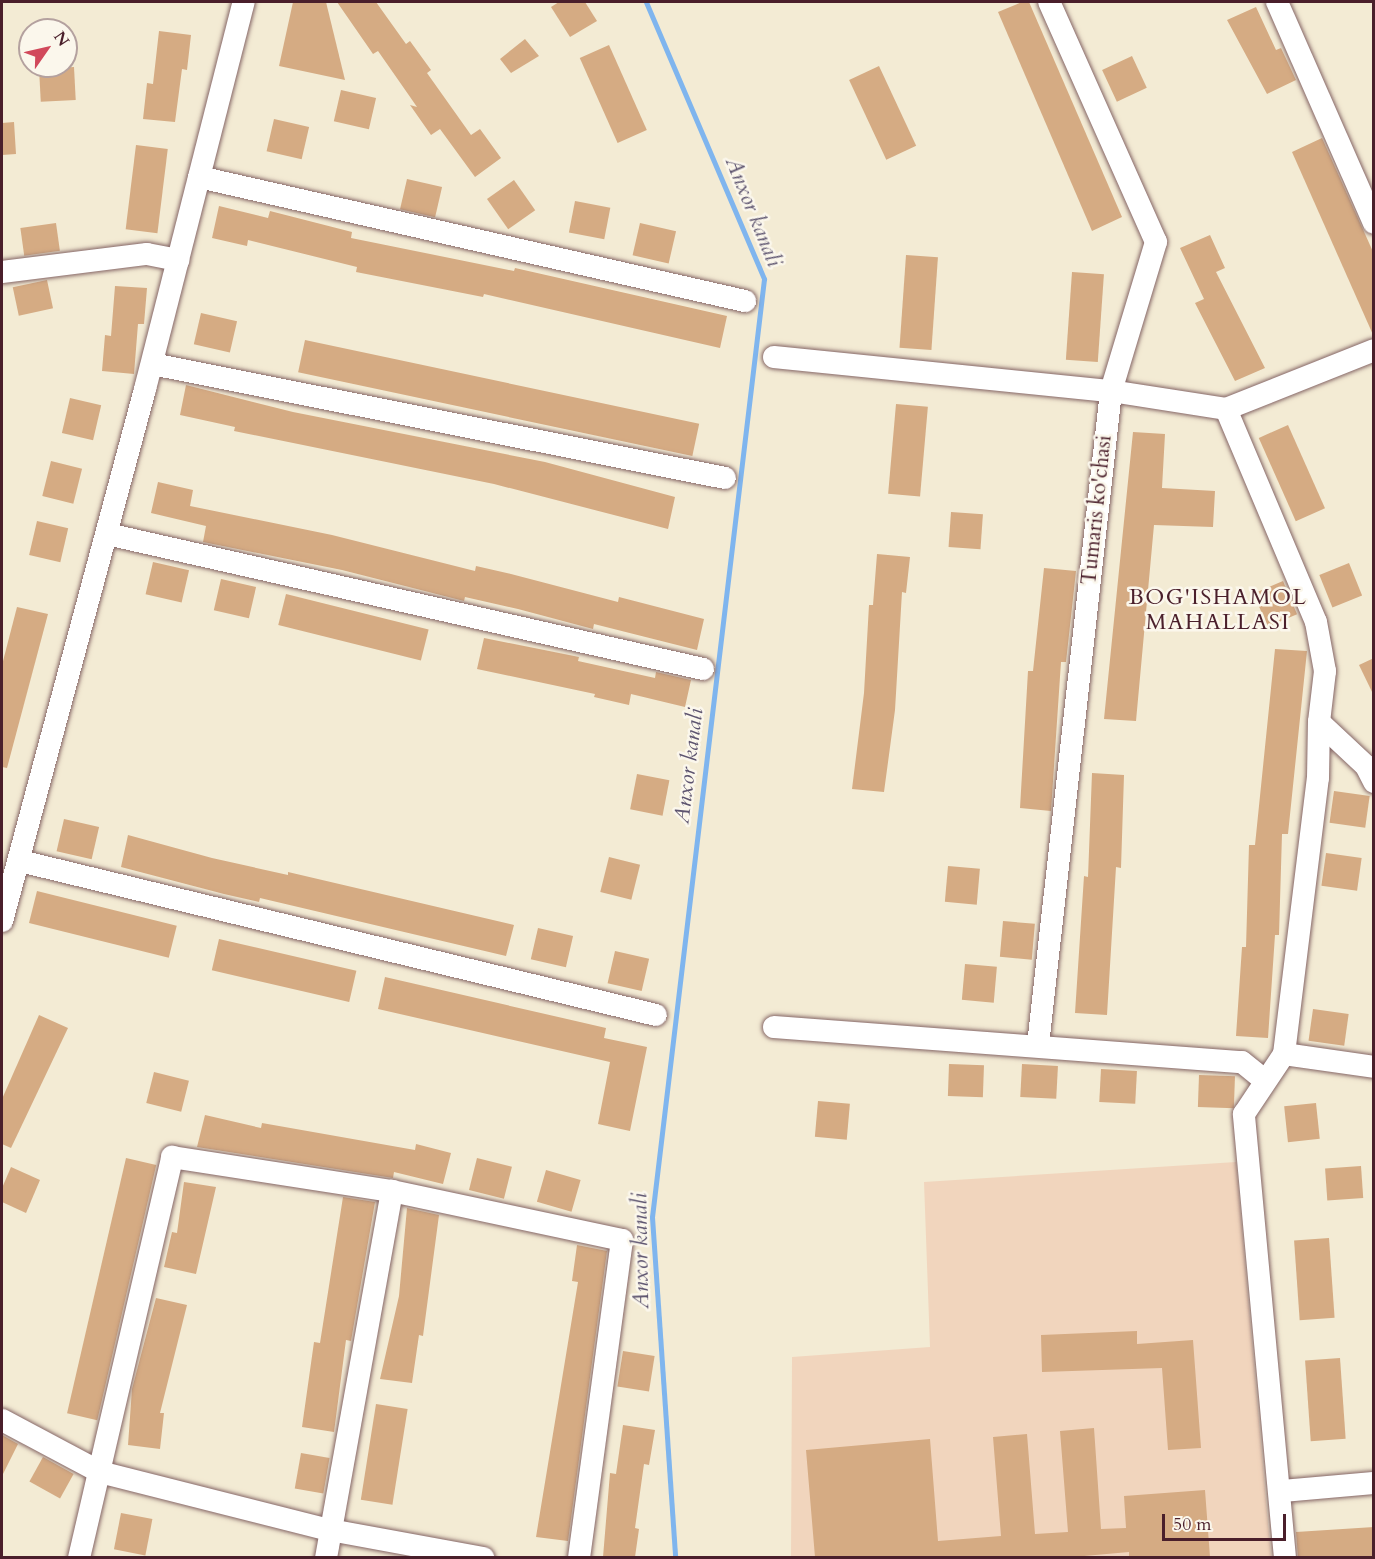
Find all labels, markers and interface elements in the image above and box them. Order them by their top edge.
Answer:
north arrow [18,18,78,78]
text: N [48,27,74,51]
water label: Anxor kanali [719,153,787,271]
street label: Tumaris ko'chasi [1077,434,1117,586]
district label: BOG'ISHAMOL MAHALLASI [1129,584,1307,636]
water label: Anxor kanali [669,707,709,825]
water label: Anxor kanali [627,1193,655,1309]
scale bar [1165,1502,1290,1540]
text: 50 m [1173,1512,1212,1537]

